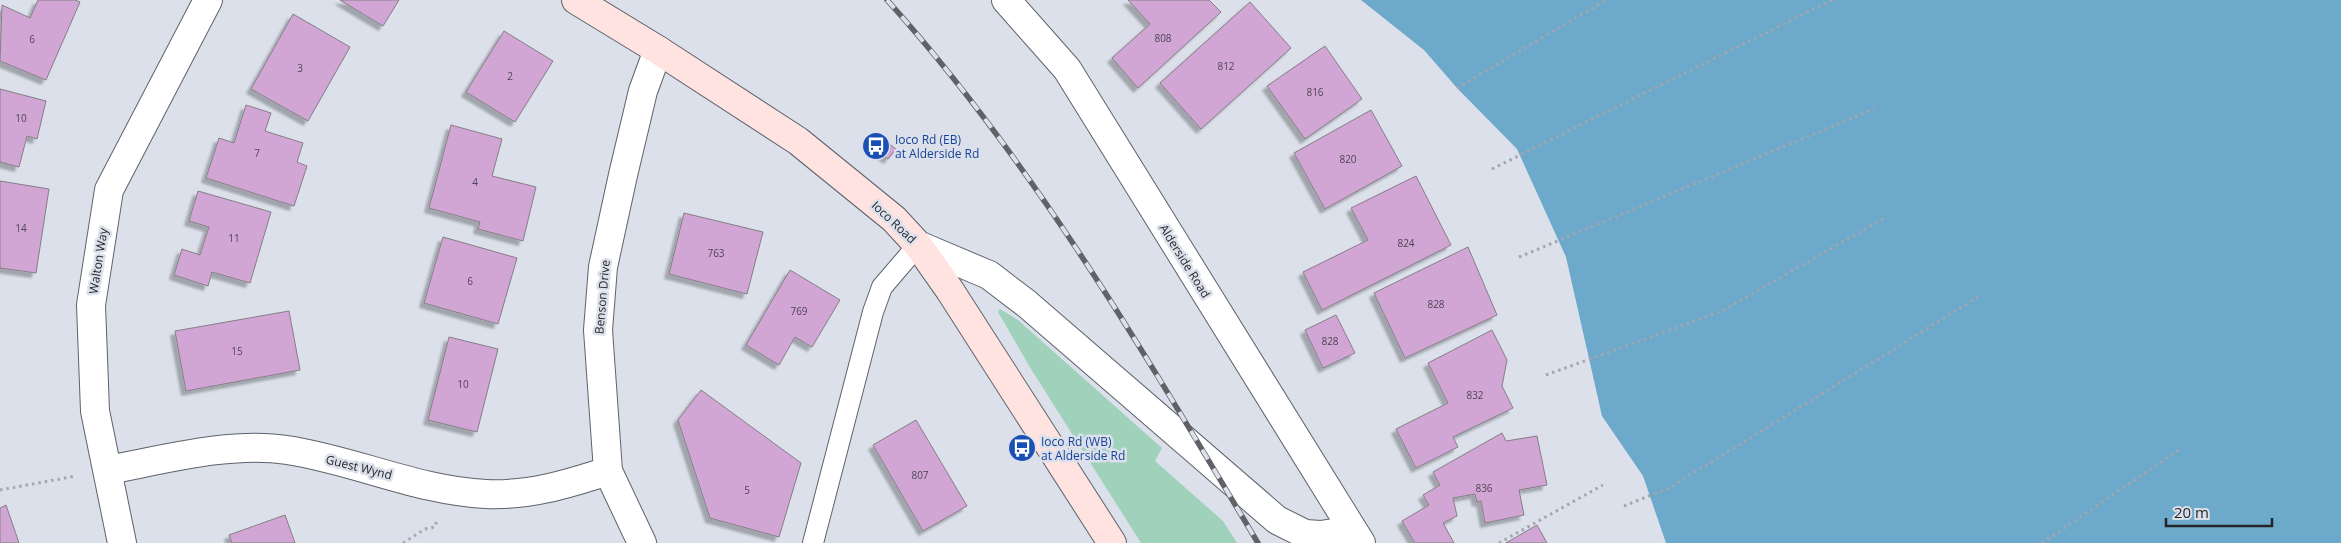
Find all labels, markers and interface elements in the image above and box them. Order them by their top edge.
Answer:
house number: 808 [1154,31,1172,45]
house number: 6 [29,32,35,46]
house number: 812 [1217,59,1235,73]
house number: 3 [297,61,303,75]
house number: 2 [507,69,513,83]
house number: 816 [1306,85,1324,99]
house number: 10 [15,111,27,125]
bus stop icon: Ioco Rd (EB) at Alderside Rd [861,131,891,161]
place label: Ioco Rd (EB) at Alderside Rd [895,131,979,162]
house number: 7 [254,146,260,160]
house number: 820 [1339,152,1357,166]
house number: 4 [472,175,478,189]
street label: Ioco Road [868,197,920,247]
house number: 14 [15,221,27,235]
street label: Alderside Road [1155,221,1215,301]
street label: Walton Way [84,226,112,295]
house number: 11 [228,231,240,245]
house number: 824 [1397,236,1415,250]
house number: 763 [707,246,725,260]
street label: Benson Drive [590,259,614,335]
house number: 6 [467,274,473,288]
house number: 828 [1427,297,1445,311]
house number: 769 [790,304,808,318]
house number: 828 [1321,334,1339,348]
house number: 15 [231,344,243,358]
house number: 10 [457,377,469,391]
house number: 832 [1466,388,1484,402]
bus stop icon: Ioco Rd (WB) at Alderside Rd [1007,433,1037,463]
place label: Ioco Rd (WB) at Alderside Rd [1041,433,1125,464]
street label: Guest Wynd [324,451,394,483]
house number: 807 [911,468,929,482]
house number: 836 [1475,481,1493,495]
house number: 5 [744,483,750,497]
scale bar [2166,496,2272,528]
text: 20 m [2174,502,2209,522]

